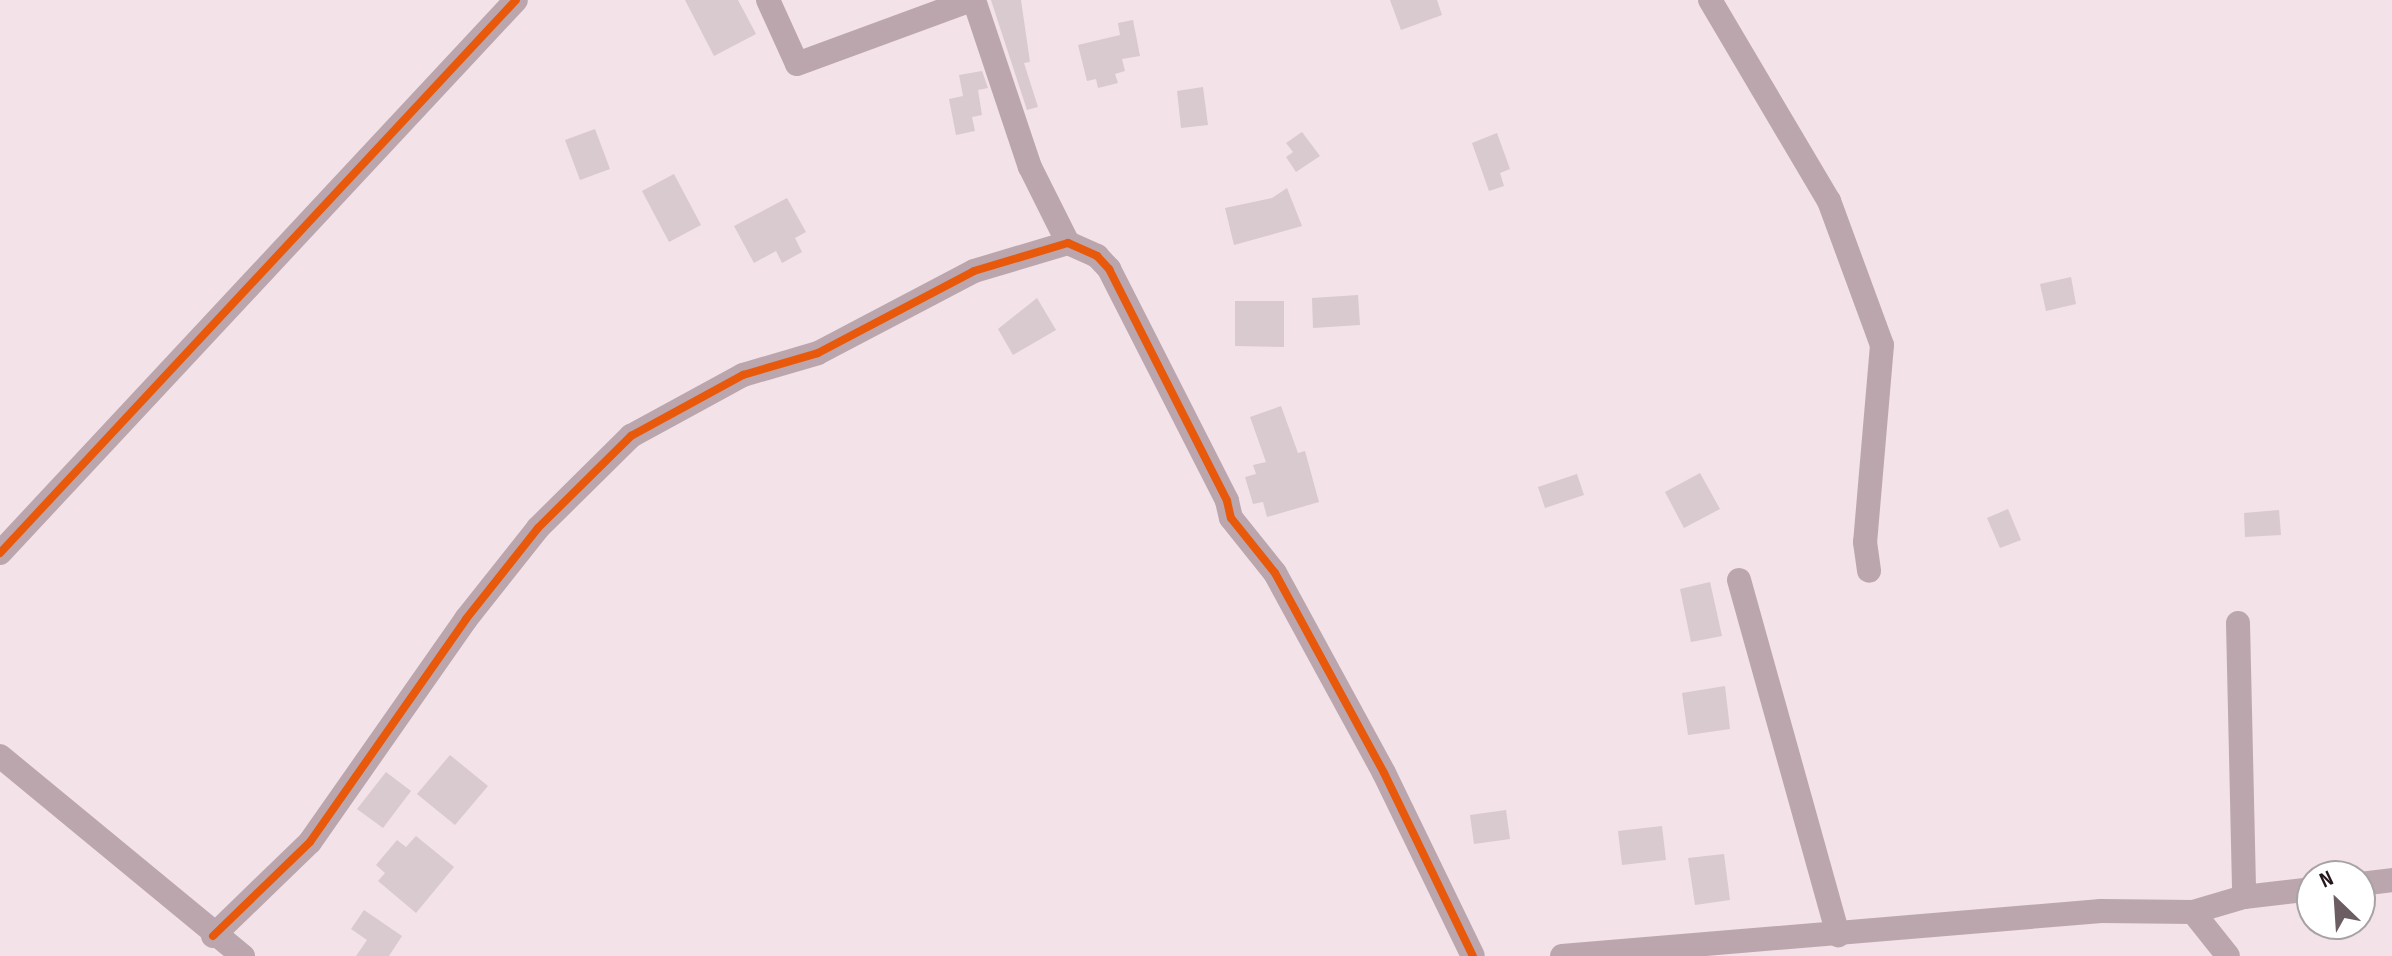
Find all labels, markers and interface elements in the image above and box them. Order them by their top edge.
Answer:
north arrow [2296,860,2376,940]
text: N [2315,865,2338,894]

